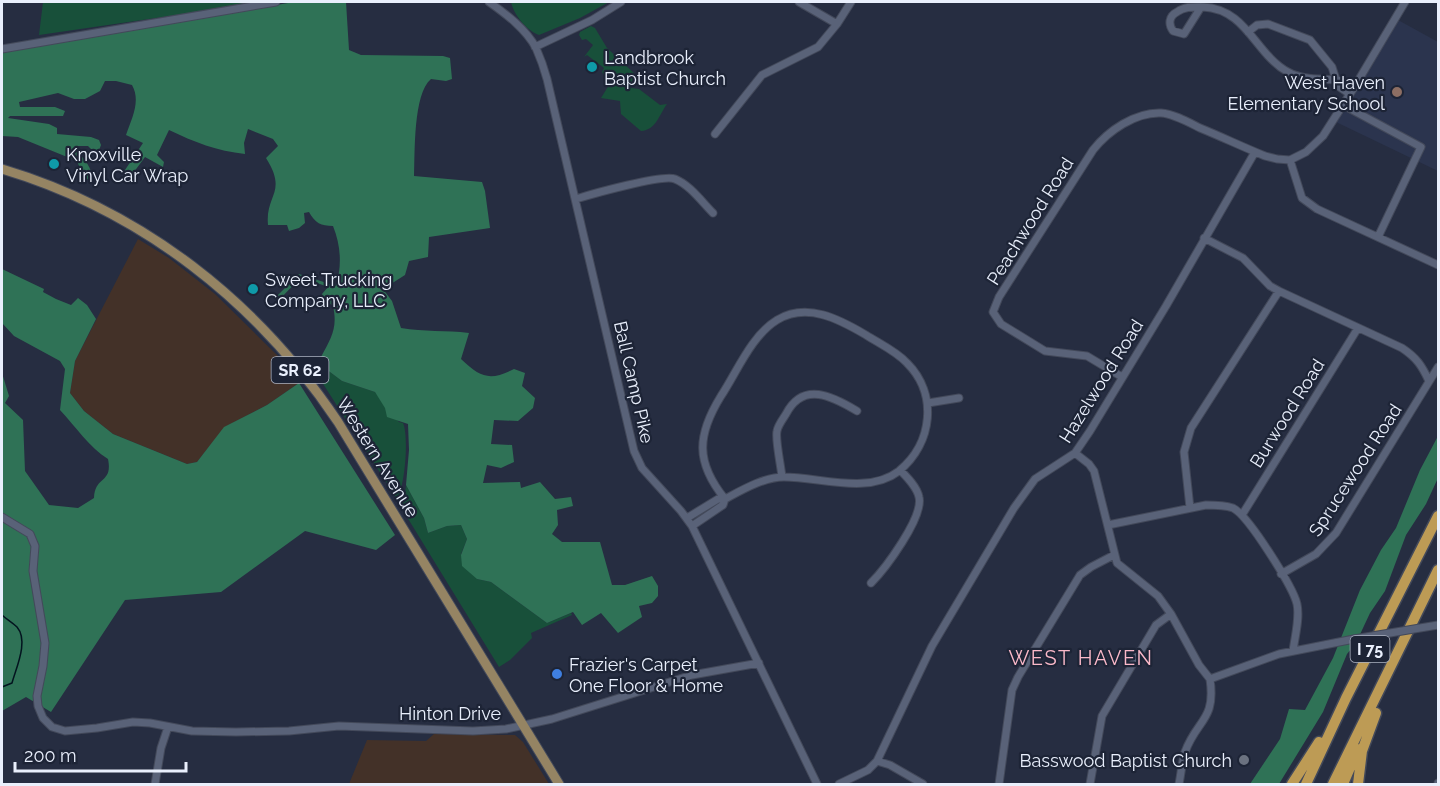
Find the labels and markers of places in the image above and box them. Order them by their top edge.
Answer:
place label: Landbrook Baptist Church [604,47,726,89]
marker: Landbrook Baptist Church [585,60,599,74]
place label: West Haven Elementary School [1227,72,1385,114]
marker: West Haven Elementary School [1390,85,1404,99]
place label: Knoxville Vinyl Car Wrap [66,144,188,186]
marker: Knoxville Vinyl Car Wrap [47,157,61,171]
place label: Sweet Trucking Company, LLC [265,269,392,311]
marker: Sweet Trucking Company, LLC [246,282,260,296]
place label: Frazier's Carpet One Floor & Home [569,654,723,696]
marker: Frazier's Carpet One Floor & Home [550,667,564,681]
place label: Basswood Baptist Church [1020,750,1232,771]
marker: Basswood Baptist Church [1237,753,1251,767]

